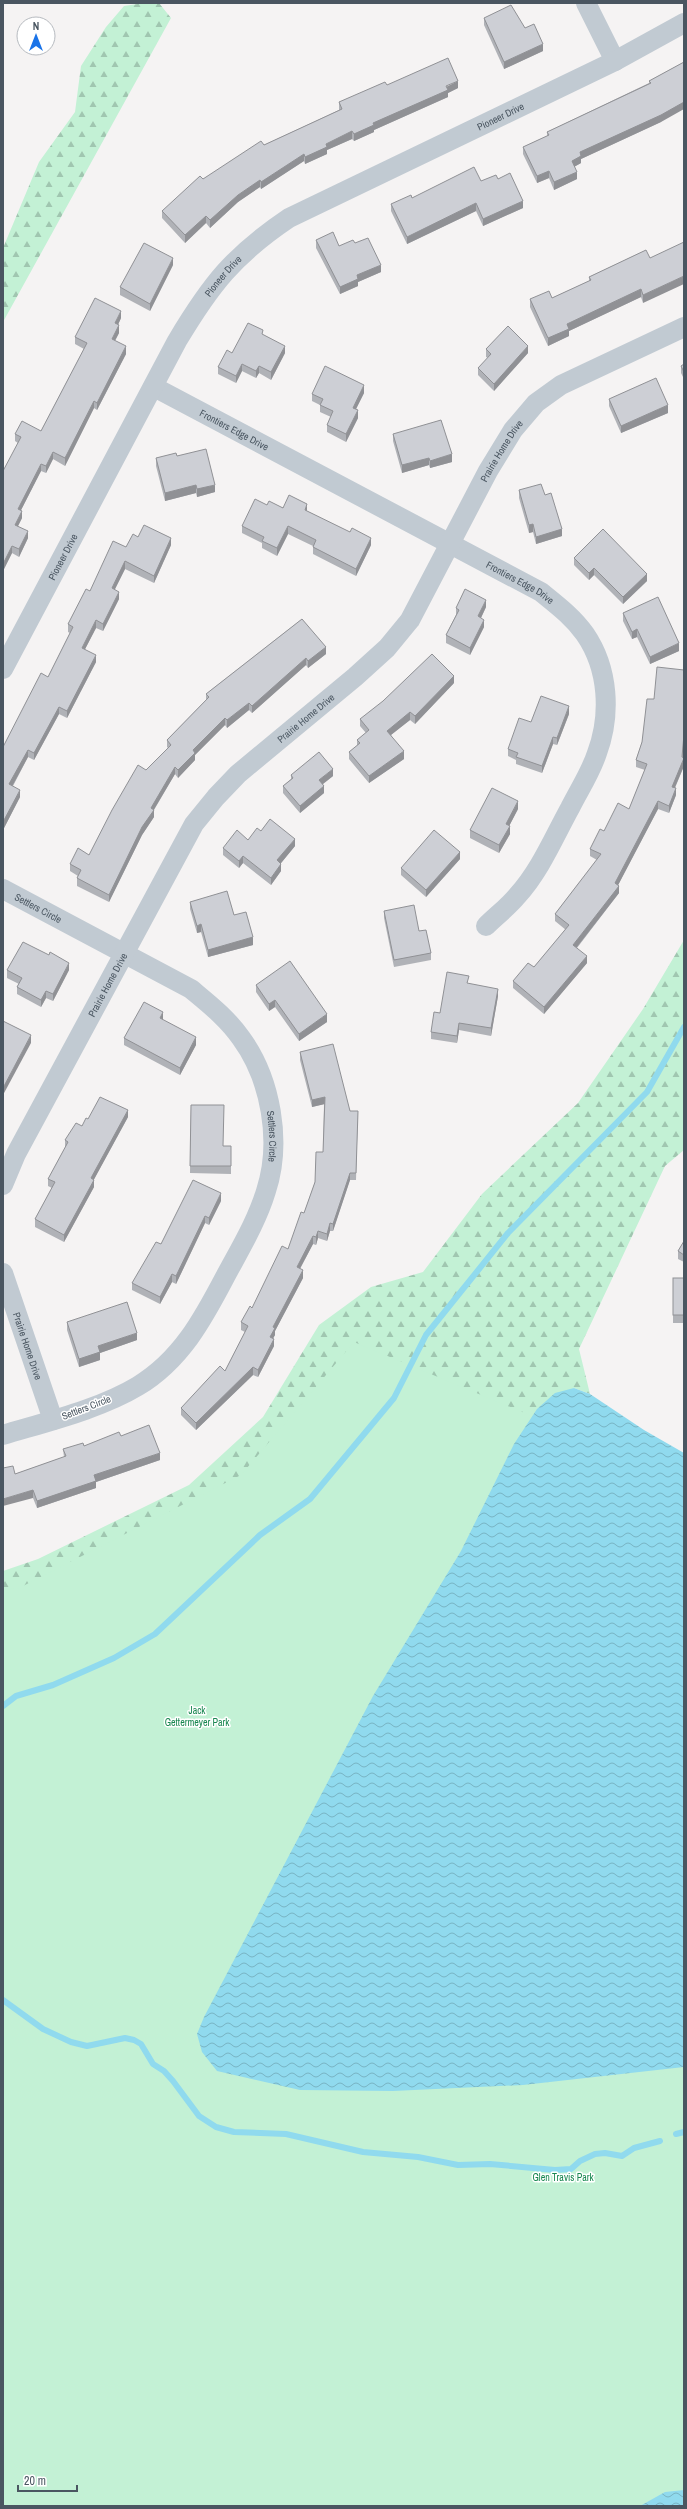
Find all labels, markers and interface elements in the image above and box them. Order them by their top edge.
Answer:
north arrow [16,16,56,56]
text: N [33,19,39,33]
street label: Pioneer Drive [475,100,527,134]
street label: Pioneer Drive [202,252,245,299]
street label: Frontiers Edge Drive [197,406,271,454]
street label: Prairie Home Drive [478,417,526,484]
street label: Pioneer Drive [45,531,81,582]
street label: Frontiers Edge Drive [484,558,557,607]
street label: Prairie Home Drive [275,691,338,746]
street label: Settlers Circle [12,890,64,926]
street label: Prairie Home Drive [85,950,130,1019]
street label: Settlers Circle [264,1110,279,1163]
street label: Prairie Home Drive [10,1310,45,1382]
street label: Settlers Circle [60,1392,113,1423]
park label: Jack Gettermeyer Park [165,1704,230,1729]
park label: Glen Travis Park [532,2171,594,2184]
scale bar [18,2467,77,2493]
text: 20 m [24,2473,46,2489]

